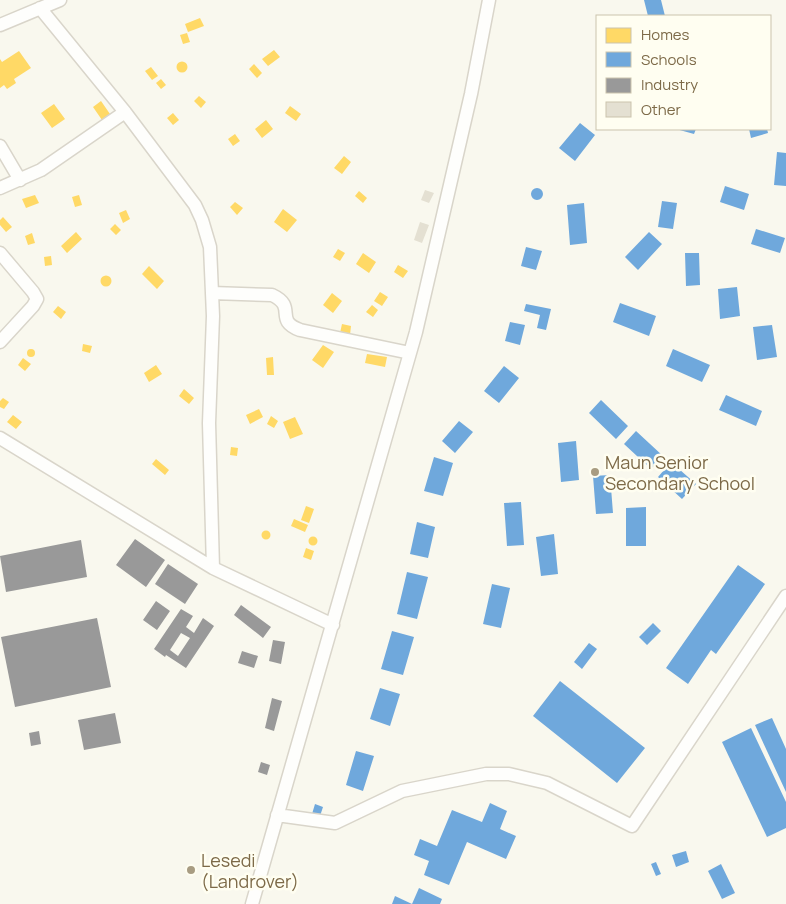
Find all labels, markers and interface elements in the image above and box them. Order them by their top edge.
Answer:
legend [596,15,771,130]
text: Homes [641,24,690,45]
text: Schools [641,49,697,70]
text: Industry [641,74,698,95]
text: Other [641,99,682,120]
place label: Maun Senior Secondary School [605,450,755,495]
marker: Maun Senior Secondary School [589,466,601,478]
place label: Lesedi (Landrover) [201,848,299,893]
marker: Lesedi (Landrover) [185,864,197,876]

